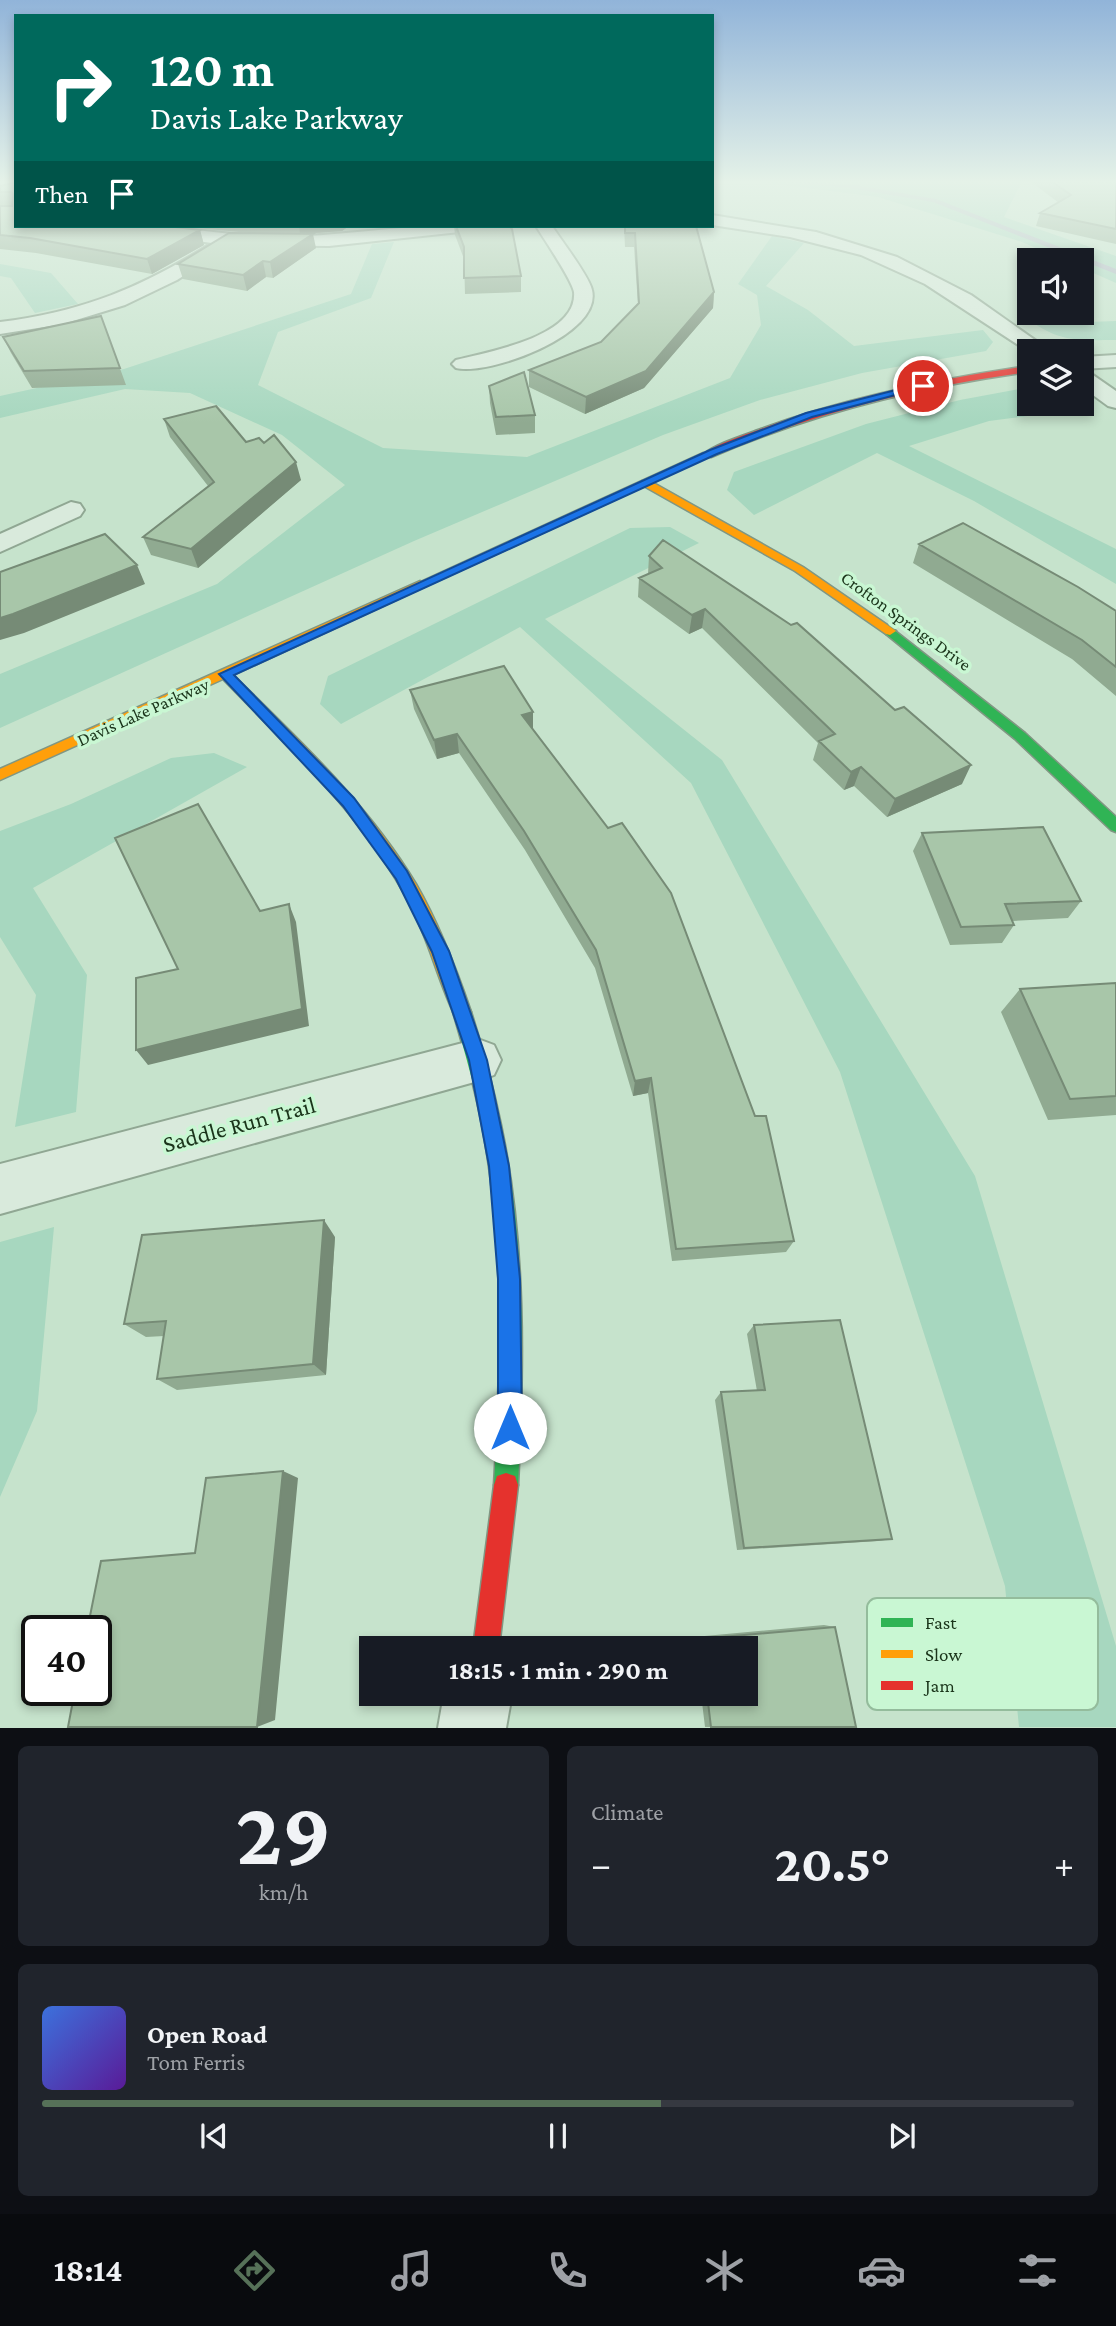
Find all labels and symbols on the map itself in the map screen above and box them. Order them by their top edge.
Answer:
pin [893,356,953,416]
street label: Crofton Springs Drive [837,567,975,675]
street label: Davis Lake Parkway [74,674,213,750]
street label: Saddle Run Trail [160,1091,318,1157]
position arrow [473,1391,547,1465]
legend [867,1598,1098,1710]
text: Fast [925,1612,957,1633]
speed limit sign: 40 [21,1615,112,1706]
text: Slow [925,1644,962,1665]
text: Jam [923,1675,955,1696]

